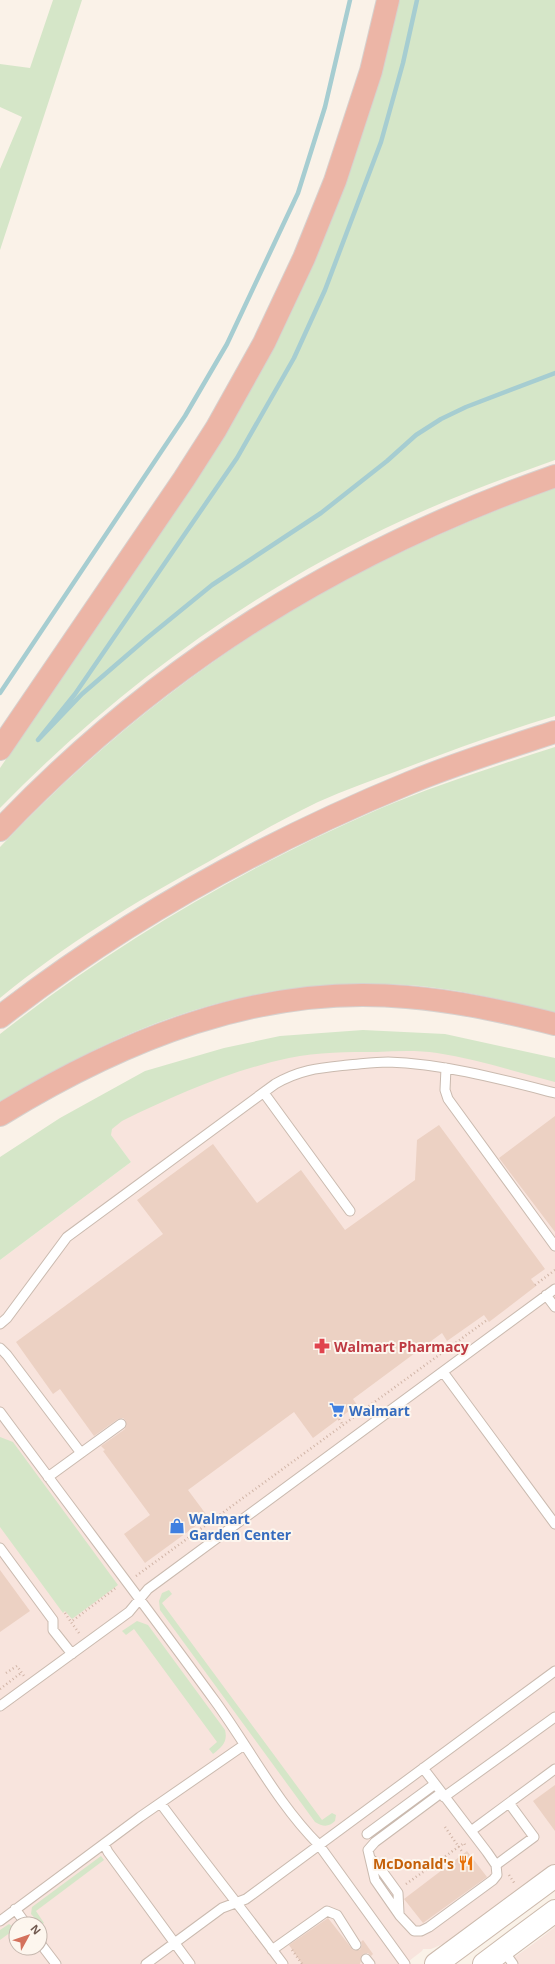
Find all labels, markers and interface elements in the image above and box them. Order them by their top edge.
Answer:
pharmacy icon: Walmart Pharmacy [313,1337,331,1355]
place label: Walmart Pharmacy [334,1337,469,1356]
supermarket icon: Walmart [328,1401,346,1419]
place label: Walmart [349,1401,410,1420]
place label: Walmart Garden Center [189,1509,292,1544]
shop icon: Walmart Garden Center [168,1517,186,1535]
place label: McDonald's [373,1854,454,1873]
restaurant icon: McDonald's [457,1854,475,1872]
north arrow [8,1916,48,1956]
text: N [27,1921,45,1938]

